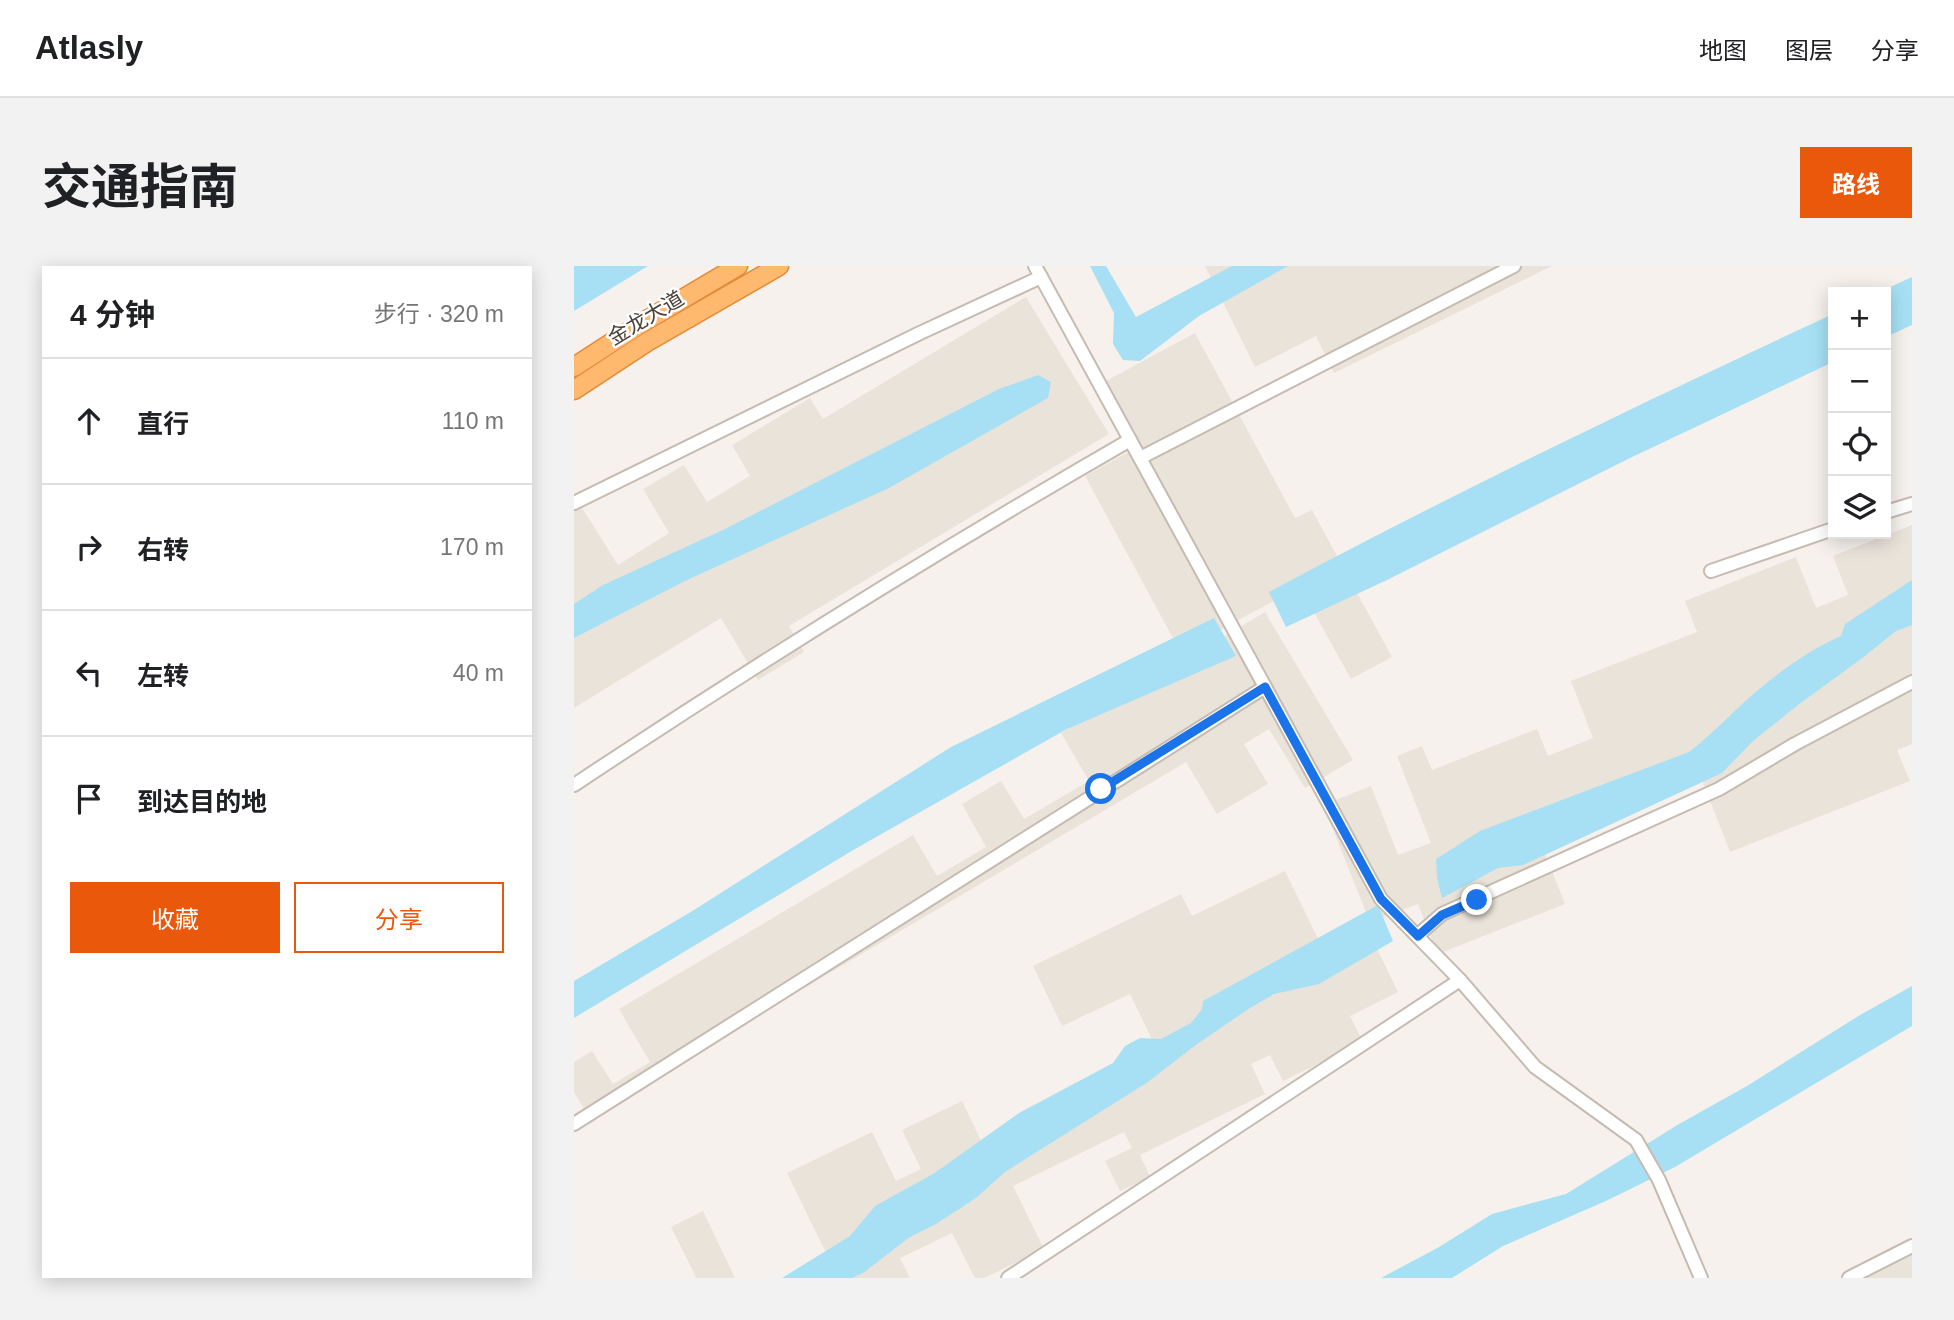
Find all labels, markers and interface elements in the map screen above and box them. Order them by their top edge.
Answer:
text: Atlasly [35,29,143,66]
text: 地图 [1699,37,1747,64]
text: 图层 [1785,37,1833,64]
text: 分享 [1871,37,1919,64]
button: 路线 [1800,147,1912,218]
text: 交通指南 [42,160,238,214]
street label: 金龙大道 [604,286,688,349]
map controls [1828,287,1891,539]
button: + [1828,287,1891,350]
text: 4 分钟 [70,298,155,331]
text: 步行 · 320 m [374,301,504,327]
button: − [1828,350,1891,413]
icon: ahead [70,402,108,440]
text: 110 m [442,408,504,434]
text: 直行 [137,409,189,439]
button: locate [1828,413,1891,476]
button: layers [1828,476,1891,539]
icon: right [70,528,108,566]
text: 170 m [440,534,504,560]
text: 右转 [137,535,189,565]
icon: left [70,654,108,692]
text: 40 m [453,660,504,686]
text: 左转 [137,661,189,691]
route start [1085,773,1116,804]
icon: arrive [70,780,108,818]
text: 到达目的地 [137,787,267,817]
button: 收藏 [70,882,280,953]
button: 分享 [294,882,504,953]
route end [1461,884,1492,915]

